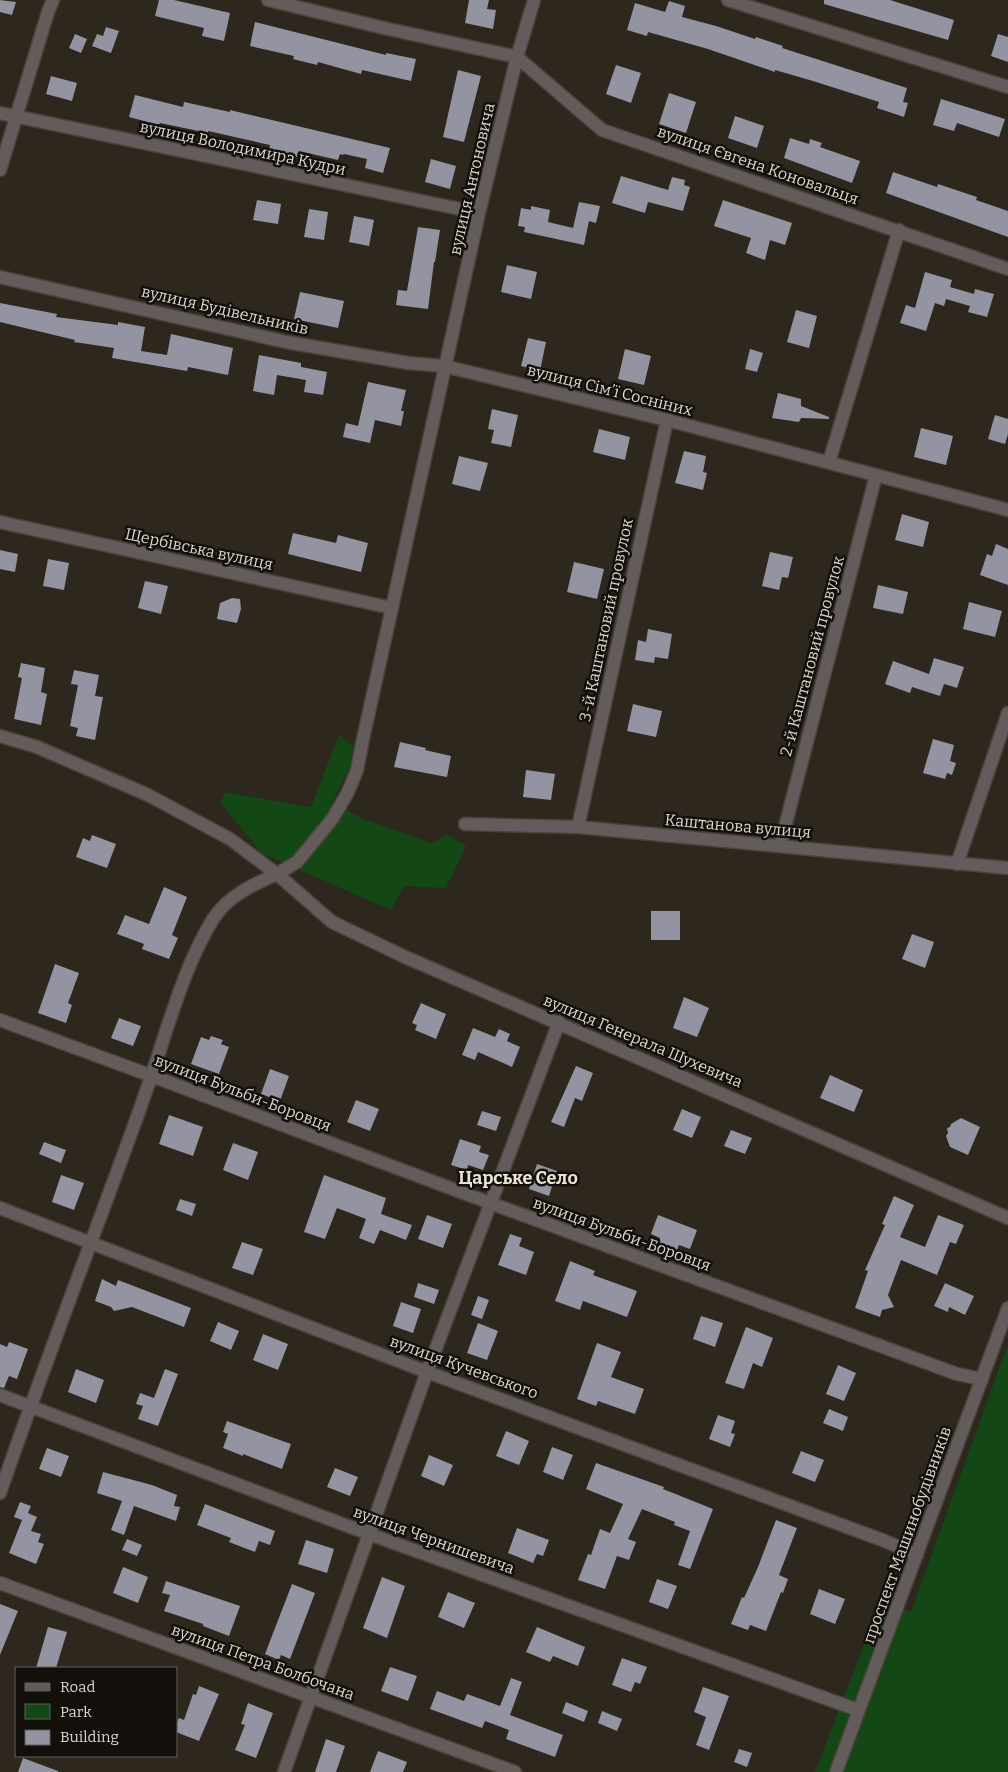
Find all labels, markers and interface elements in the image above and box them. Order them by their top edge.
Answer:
street label: вулиця Антоновича [445,101,499,257]
street label: вулиця Володимира Кудри [138,117,348,179]
street label: вулиця Євгена Коновальця [655,122,861,208]
street label: вулиця Будівельників [140,282,310,338]
street label: вулиця Сім’ї Сосніних [525,360,695,420]
street label: 3-й Каштановий провулок [575,516,637,723]
street label: Щербівська вулиця [123,524,275,574]
street label: 2-й Каштановий провулок [776,553,848,758]
street label: Каштанова вулиця [664,810,812,842]
street label: вулиця Генерала Шухевича [541,990,746,1092]
street label: вулиця Бульби-Боровця [152,1051,334,1136]
district label: Царське Село [458,1167,578,1189]
street label: вулиця Бульби-Боровця [531,1193,714,1275]
street label: вулиця Кучевського [387,1331,541,1403]
street label: проспект Машинобудівників [859,1424,955,1646]
street label: вулиця Чернишевича [351,1502,517,1578]
street label: вулиця Петра Болбочана [169,1620,357,1704]
legend [15,1667,178,1757]
text: Road [60,1678,95,1696]
text: Park [60,1703,92,1721]
text: Building [60,1728,119,1746]

